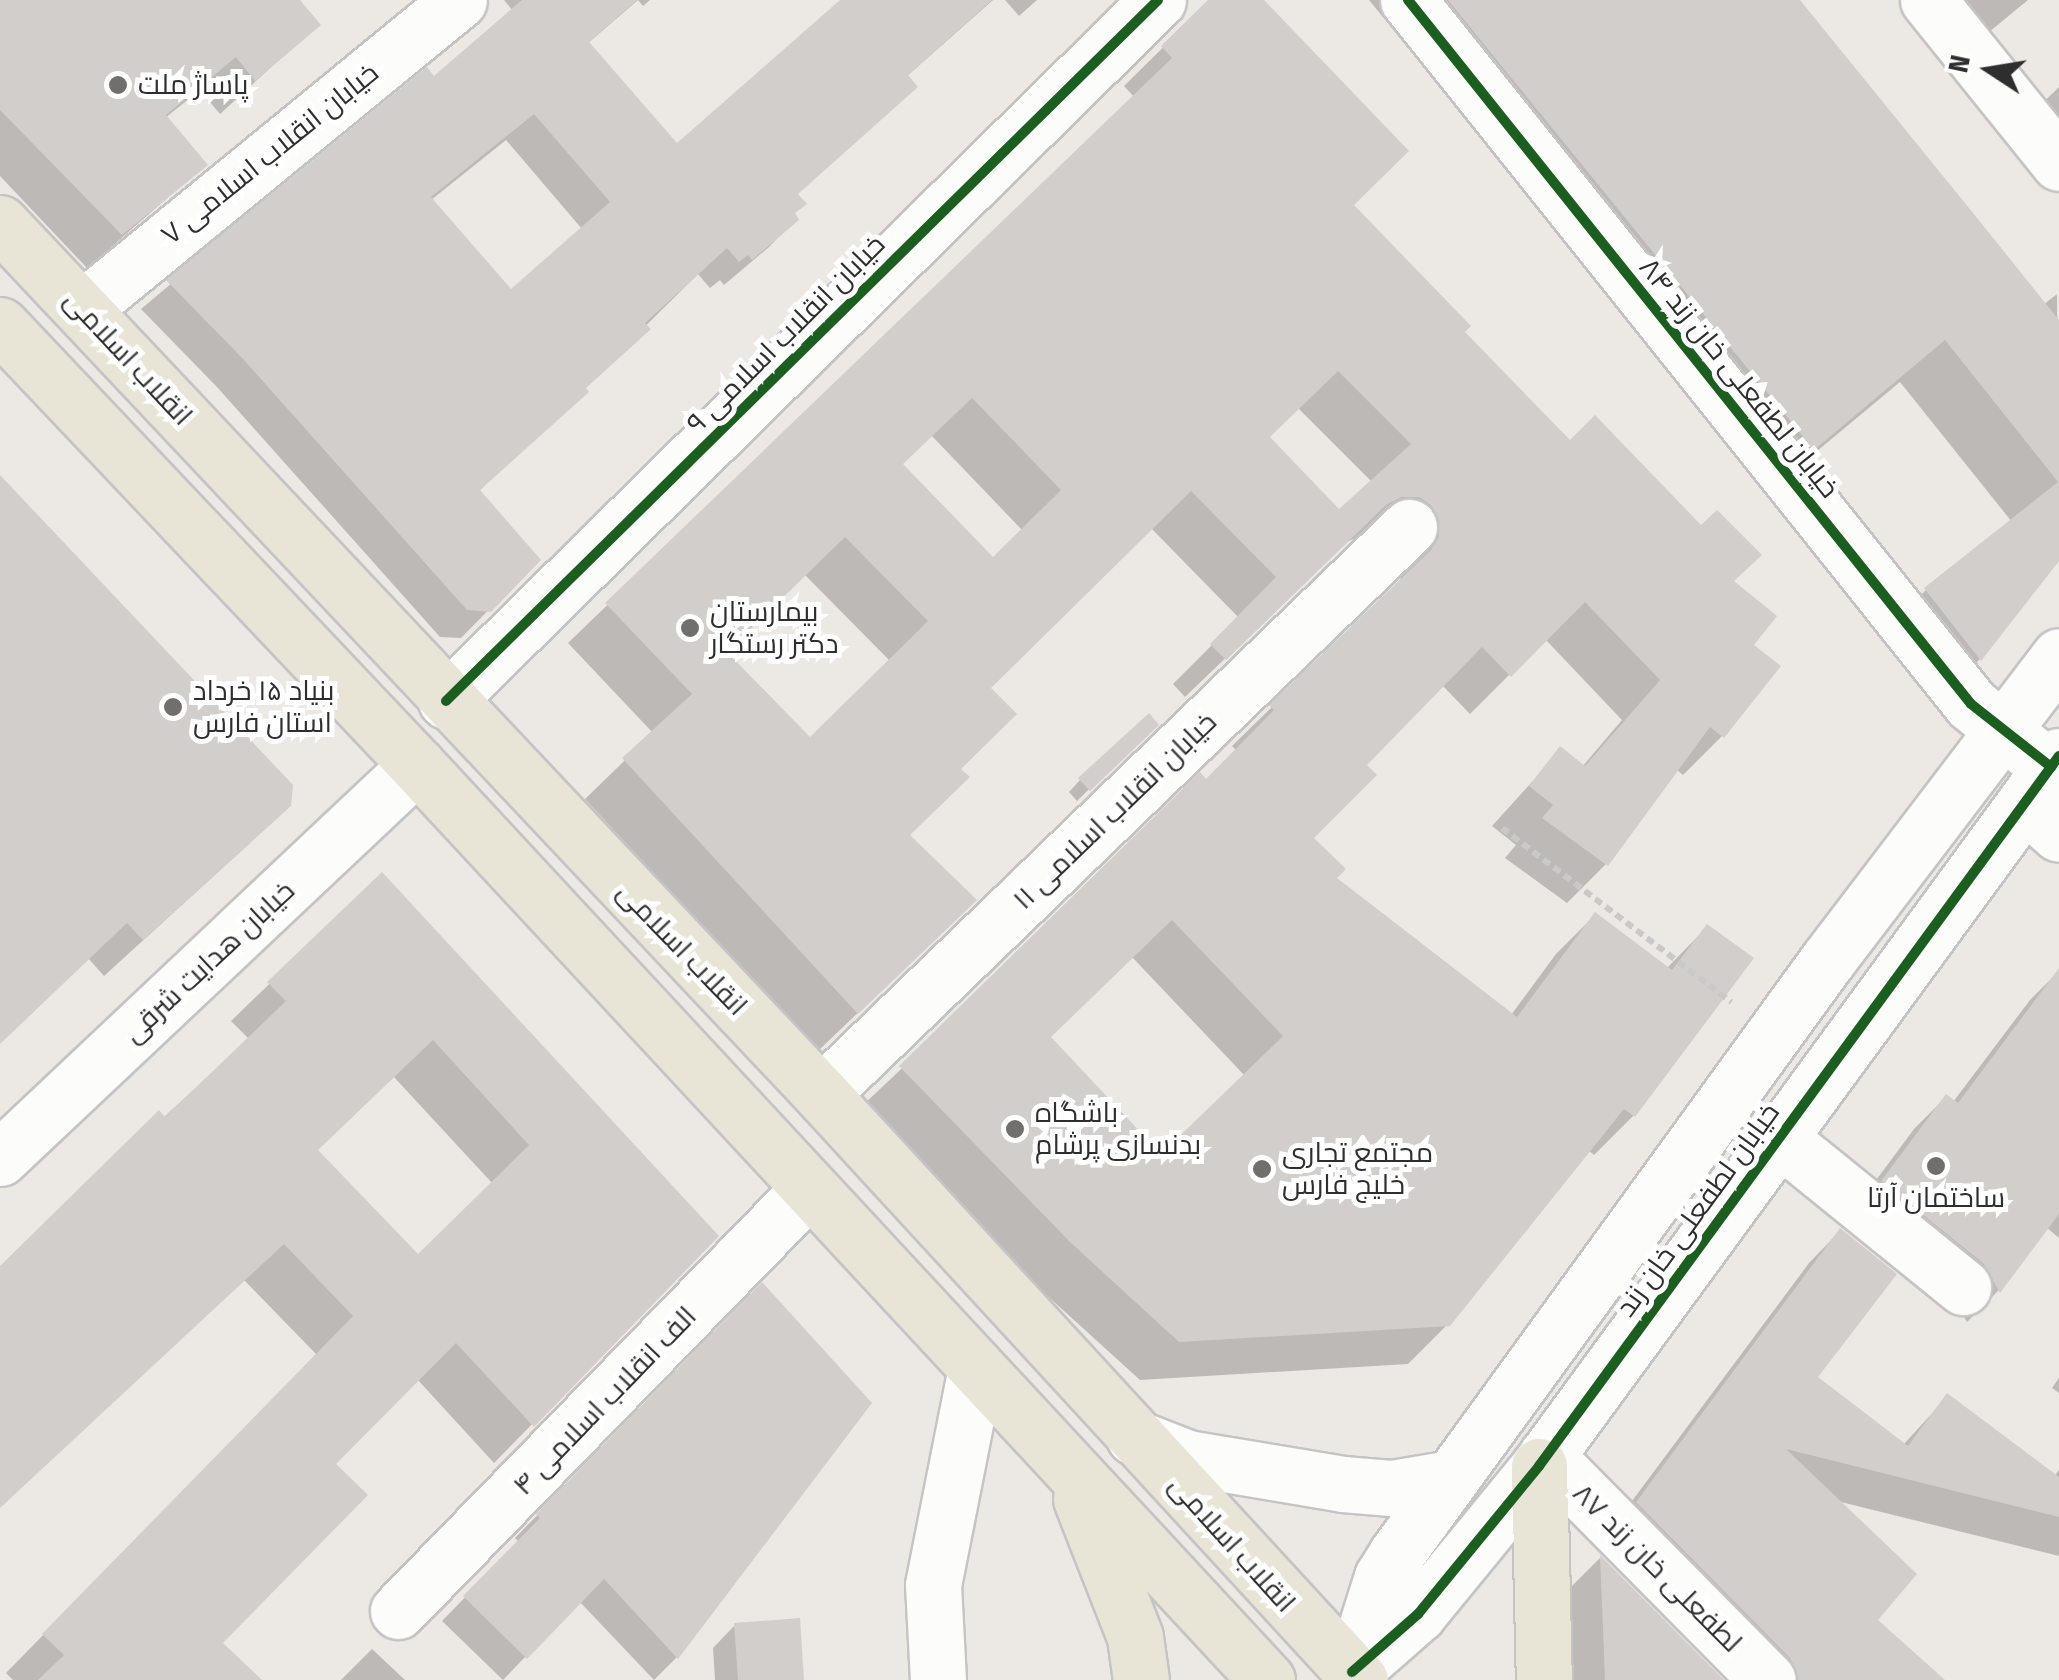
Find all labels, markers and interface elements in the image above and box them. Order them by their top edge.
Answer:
north arrow [1939,20,2039,120]
text: N [1941,52,1977,75]
street label: خیابان انقلاب اسلامی ۷ [155,56,385,252]
place label: پاساژ ملت [138,68,249,102]
marker: پاساژ ملت [107,74,129,96]
street label: خیابان انقلاب اسلامی ۹ [680,228,892,440]
street label: خیابان لطفعلی خان زند ۸۴ [1632,251,1846,505]
street label: انقلاب اسلامی [57,283,199,433]
place label: بیمارستان دکتر رستگار [710,595,838,661]
marker: بیمارستان دکتر رستگار [679,617,701,639]
place label: بنیاد ۱۵ خرداد استان فارس [193,674,334,740]
marker: بنیاد ۱۵ خرداد استان فارس [162,696,184,718]
street label: خیابان انقلاب اسلامی ۱۱ [1006,705,1224,917]
street label: خیابان هدایت شرقی [116,874,302,1050]
street label: انقلاب اسلامی [610,875,754,1023]
place label: باشگاه بدنسازی پرشام [1035,1096,1201,1162]
street label: خیابان لطفعلی خان زند [1609,1097,1787,1323]
marker: باشگاه بدنسازی پرشام [1004,1118,1026,1140]
place label: مجتمع تجاری خلیج فارس [1282,1136,1433,1202]
marker: ساختمان آرتا [1925,1155,1947,1177]
marker: مجتمع تجاری خلیج فارس [1251,1158,1273,1180]
place label: ساختمان آرتا [1867,1181,2005,1215]
street label: ۴ الف انقلاب اسلامی [506,1300,704,1502]
street label: انقلاب اسلامی [1162,1469,1302,1619]
street label: لطفعلی خان زند ۸۷ [1566,1477,1748,1659]

